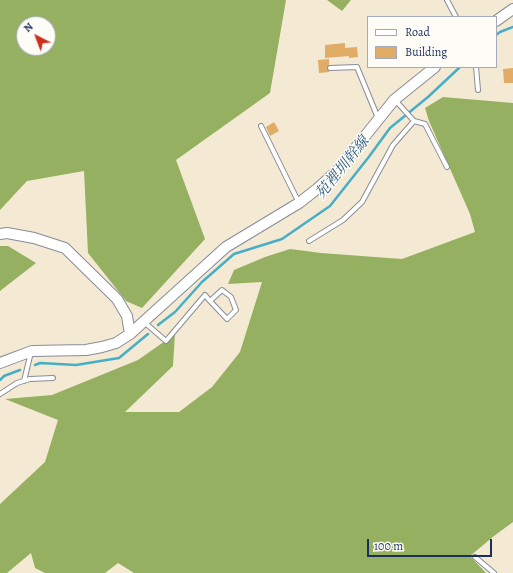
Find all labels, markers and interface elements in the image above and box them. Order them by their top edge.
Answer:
north arrow [16,16,56,56]
legend [367,16,497,68]
text: N [20,19,36,36]
text: Road [405,24,430,40]
text: Building [405,44,447,60]
water label: 苑裡圳幹線 [312,133,374,203]
scale bar [369,531,494,557]
text: 100 m [374,538,403,554]

